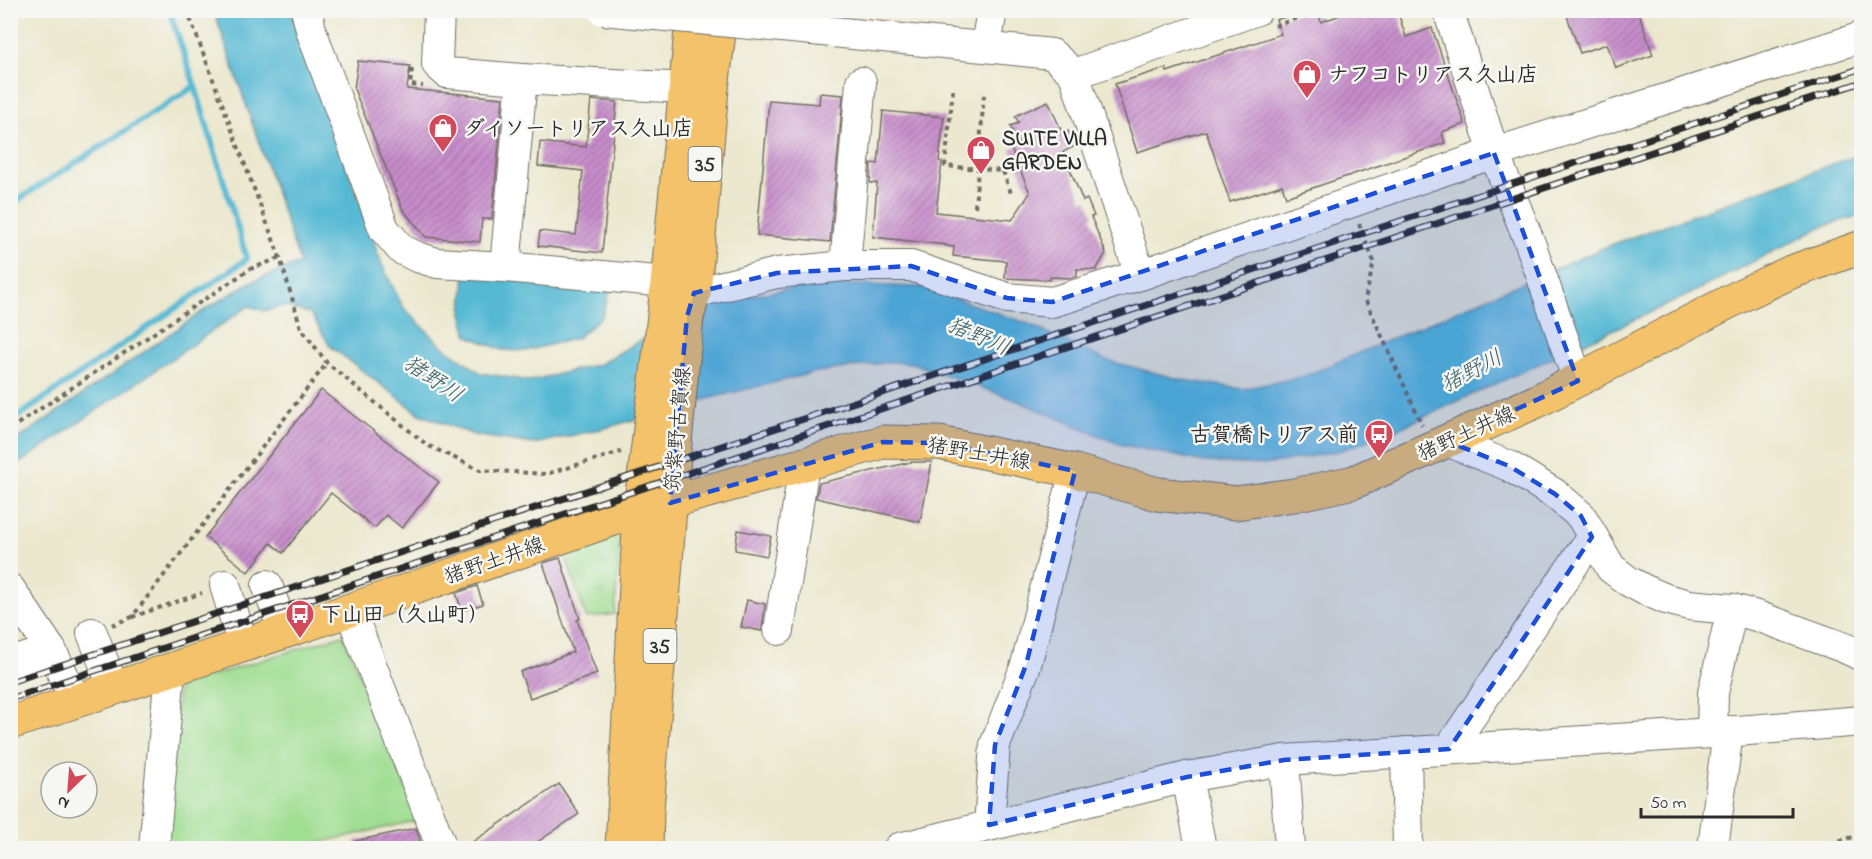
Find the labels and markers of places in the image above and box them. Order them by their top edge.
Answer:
shop icon: ナフコトリアス久山店 [1291,58,1323,100]
place label: ナフコトリアス久山店 [1328,61,1538,91]
shop icon: ダイソートリアス久山店 [427,112,459,154]
place label: ダイソートリアス久山店 [464,115,693,145]
place label: SUITE VILLA GARDEN [1002,125,1107,179]
shop icon: SUITE VILLA GARDEN [965,134,997,176]
bus stop icon: 古賀橋トリアス前 [1363,418,1395,460]
place label: 古賀橋トリアス前 [1190,421,1358,451]
bus stop icon: 下山田（久山町） [284,598,316,640]
place label: 下山田（久山町） [321,601,489,631]

